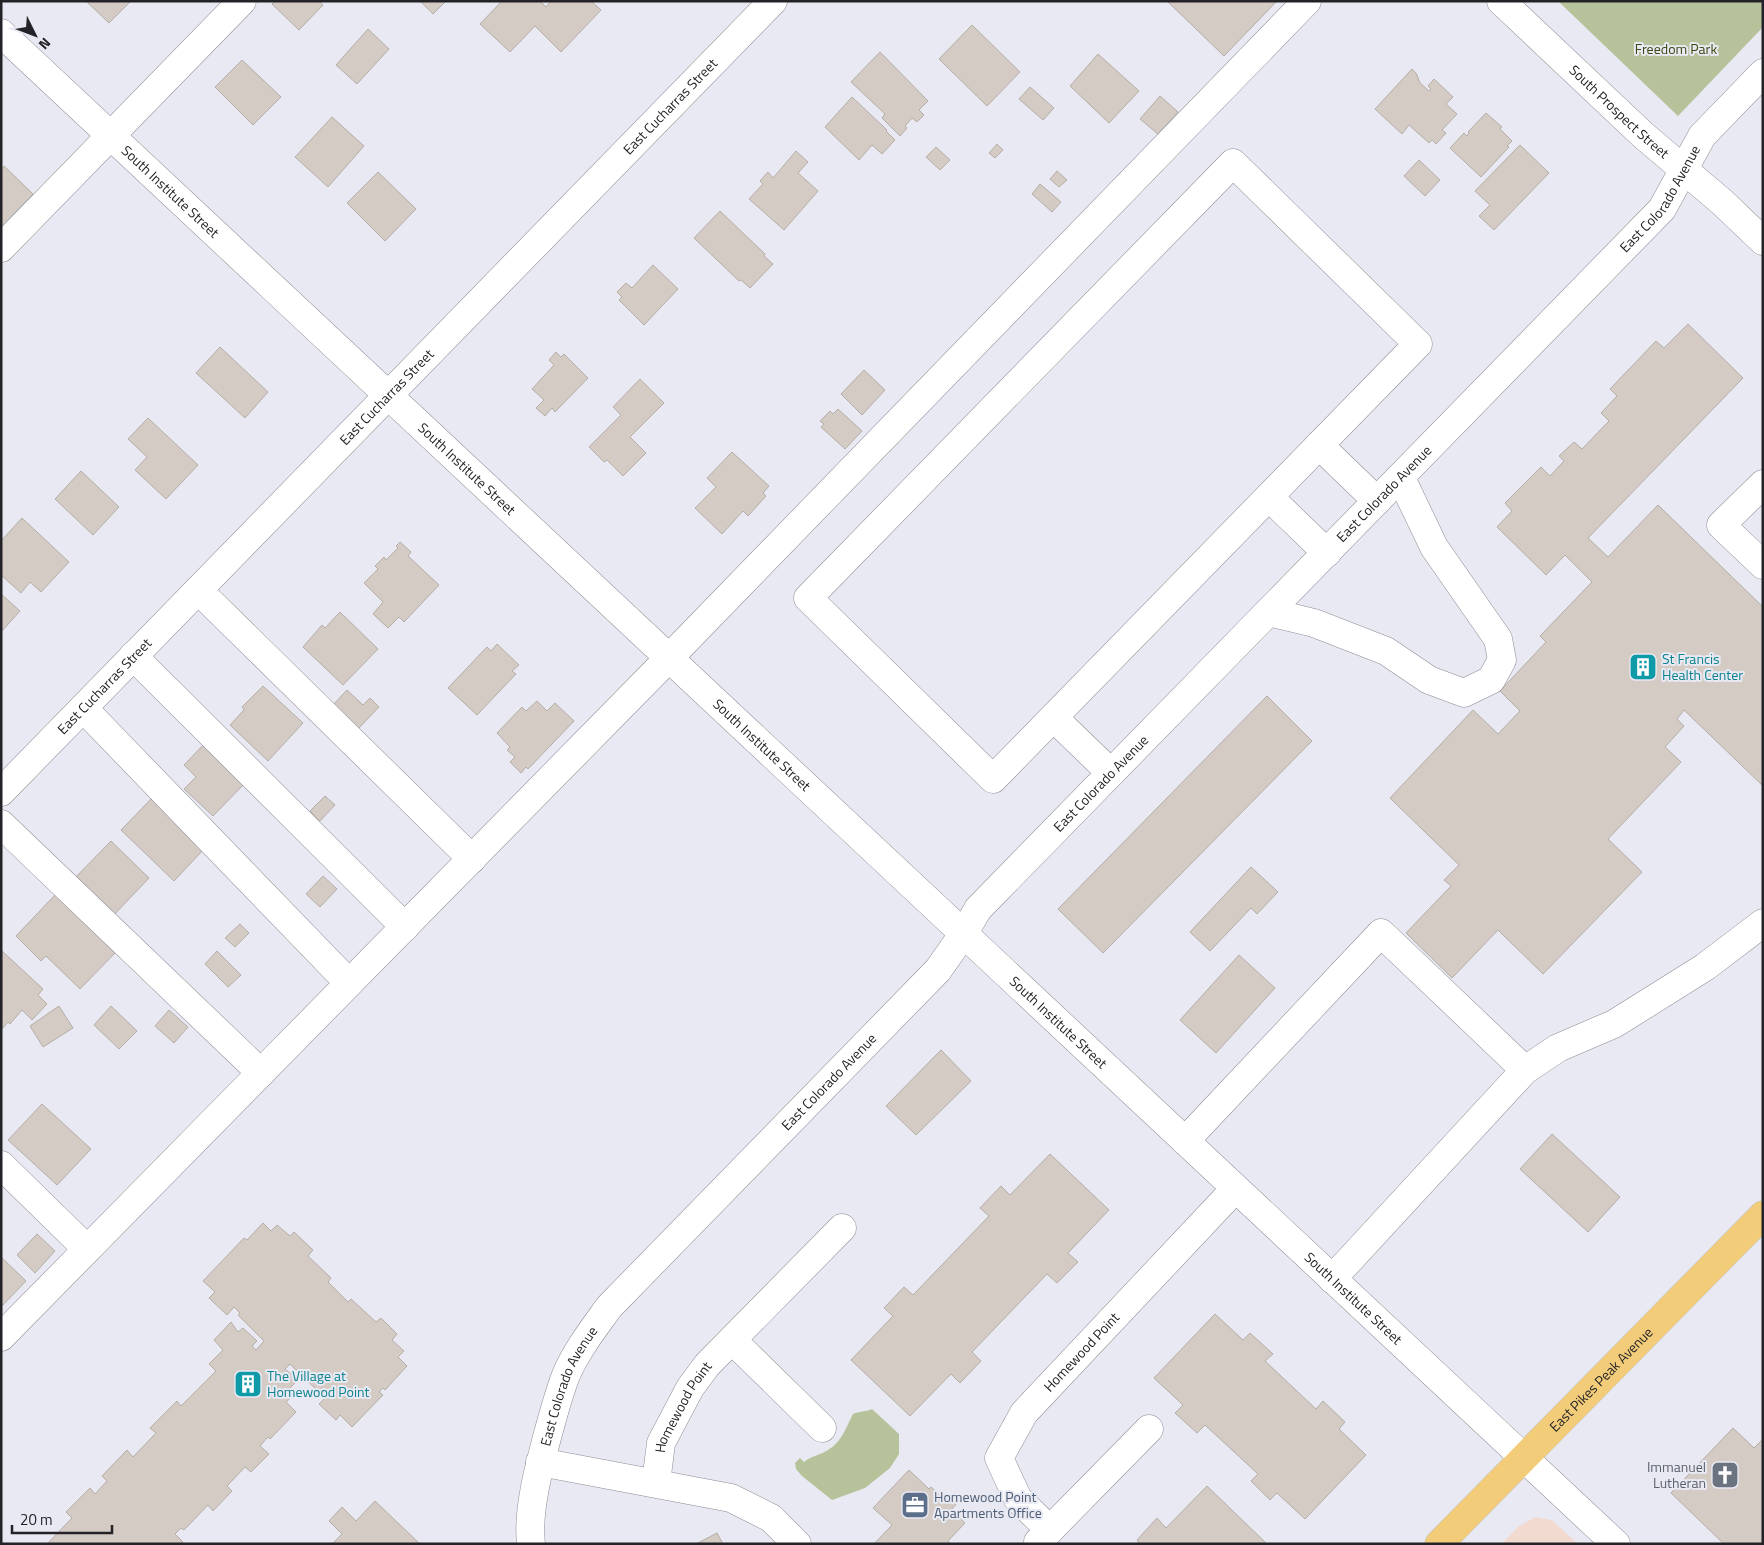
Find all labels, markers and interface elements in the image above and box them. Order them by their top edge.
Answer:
north arrow [10,10,60,60]
text: N [34,33,56,55]
park label: Freedom Park [1635,38,1717,59]
street label: East Cucharras Street [618,53,722,159]
street label: South Prospect Street [1565,60,1674,163]
street label: South Institute Street [117,140,224,242]
street label: East Colorado Avenue [1614,141,1705,257]
street label: East Cucharras Street [334,344,438,450]
street label: South Institute Street [414,417,521,520]
street label: East Colorado Avenue [1331,440,1436,547]
street label: East Cucharras Street [52,633,156,739]
place label: St Francis Health Center [1662,648,1743,685]
building icon: St Francis Health Center [1628,652,1658,682]
street label: South Institute Street [709,693,816,796]
street label: East Colorado Avenue [1048,730,1153,836]
street label: South Institute Street [1005,971,1112,1073]
street label: East Colorado Avenue [776,1028,881,1135]
street label: South Institute Street [1300,1247,1407,1349]
street label: Homewood Point [1038,1307,1124,1396]
street label: East Colorado Avenue [534,1322,602,1448]
street label: East Pikes Peak Avenue [1544,1322,1657,1436]
street label: Homewood Point [649,1357,716,1454]
place label: The Village at Homewood Point [267,1365,370,1402]
building icon: The Village at Homewood Point [233,1369,263,1399]
place label: Immanuel Lutheran [1647,1456,1706,1493]
church icon: Immanuel Lutheran [1710,1460,1740,1490]
place label: Homewood Point Apartments Office [934,1486,1042,1523]
office icon: Homewood Point Apartments Office [900,1490,930,1520]
scale bar [12,1502,112,1534]
text: 20 m [20,1508,53,1531]

